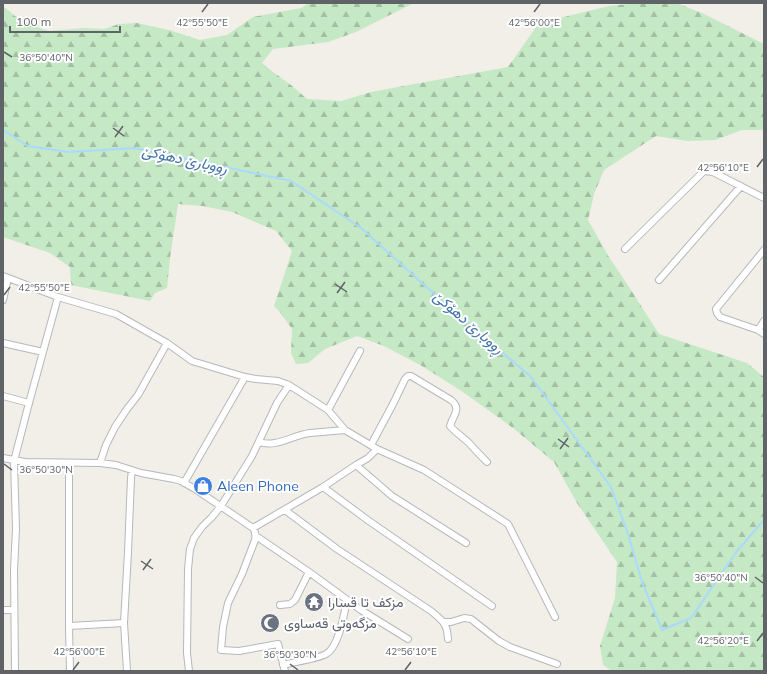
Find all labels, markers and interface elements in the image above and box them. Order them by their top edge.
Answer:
scale bar [10,8,120,34]
text: 100 m [16,14,51,29]
text: 42°55'50"E [176,16,228,29]
text: 42°56'00"E [508,16,560,29]
text: 36°50'40"N [19,51,73,64]
water label: ڕووبارێ دهۆكێ [140,141,229,181]
text: 42°56'10"E [697,161,749,174]
text: 42°55'50"E [18,281,70,294]
water label: ڕووبارێ دهۆكێ [427,286,508,361]
text: 36°50'30"N [19,463,73,476]
shop icon: Aleen Phone [192,475,214,497]
place label: Aleen Phone [217,477,299,495]
text: 36°50'40"N [694,571,748,584]
temple icon: مزكف تا قسارا [303,591,325,613]
place label: مزكف تا قسارا [328,593,403,611]
mosque icon: مزگەوتی قەساوی [259,612,281,634]
place label: مزگەوتی قەساوی [284,614,377,632]
text: 42°56'20"E [697,634,749,647]
text: 42°56'00"E [53,645,105,658]
text: 42°56'10"E [385,645,437,658]
text: 36°50'30"N [263,648,317,661]

